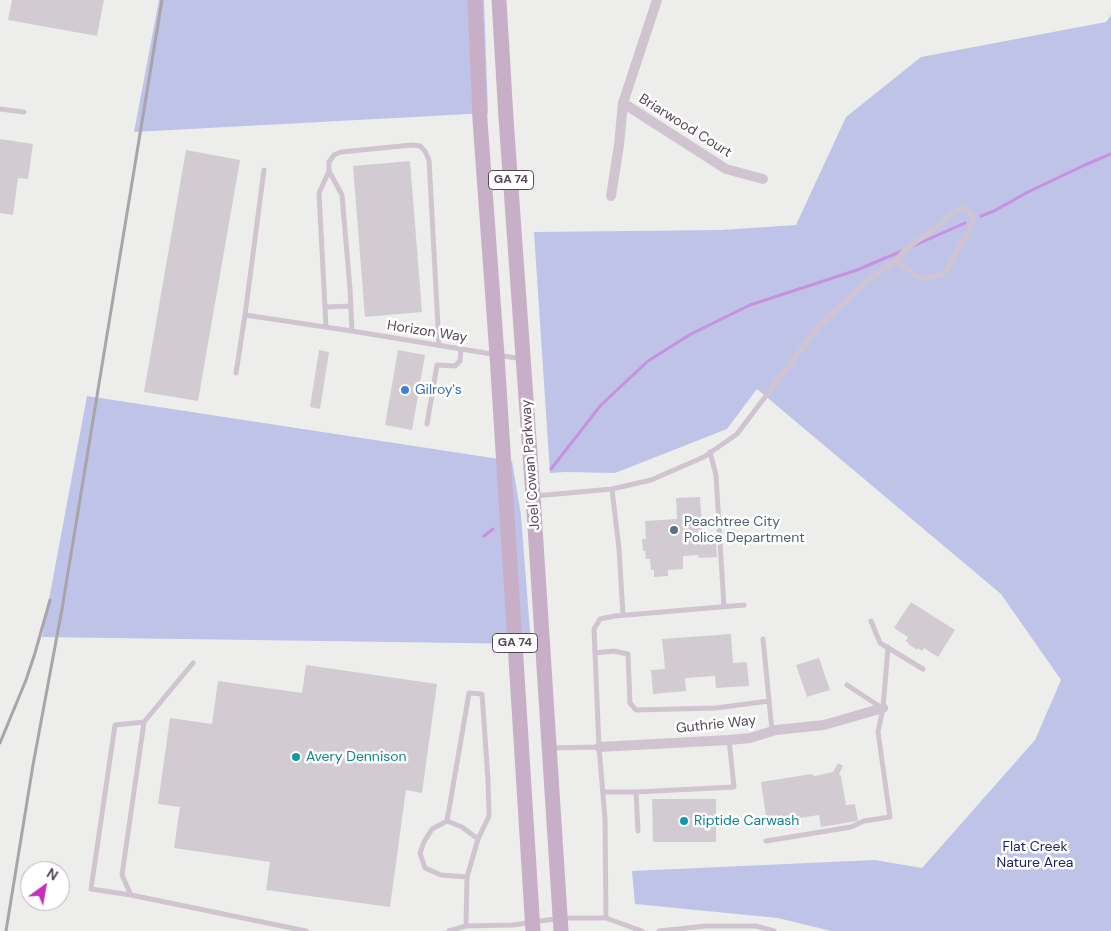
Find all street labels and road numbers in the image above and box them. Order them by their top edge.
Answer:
street label: Briarwood Court [635,91,735,161]
road number: GA 74 [488,170,534,190]
street label: Horizon Way [386,317,468,347]
street label: Joel Cowan Parkway [518,399,544,531]
road number: GA 74 [492,634,538,652]
street label: Guthrie Way [675,712,757,738]

